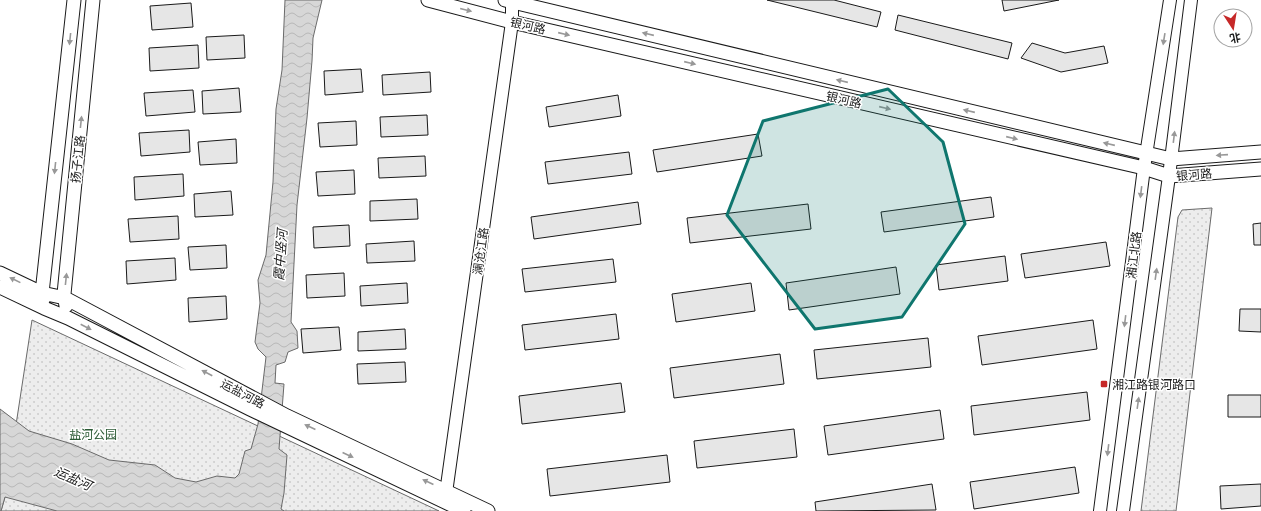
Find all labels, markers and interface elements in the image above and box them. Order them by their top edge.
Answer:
one-way arrow [460,7,472,13]
north arrow [1213,8,1253,48]
street label: 银河路 [509,14,547,36]
one-way arrow [558,31,570,37]
one-way arrow [641,31,653,37]
text: 北 [1228,31,1242,46]
one-way arrow [1161,32,1167,45]
one-way arrow [66,33,73,45]
one-way arrow [685,60,697,66]
one-way arrow [836,77,848,83]
street label: 银河路 [825,88,863,110]
one-way arrow [879,106,891,112]
one-way arrow [962,107,975,113]
one-way arrow [78,116,84,128]
one-way arrow [1171,131,1177,143]
street label: 扬子江路 [68,134,86,184]
one-way arrow [1006,135,1018,141]
one-way arrow [1102,141,1115,147]
one-way arrow [1216,152,1228,159]
one-way arrow [52,162,59,174]
street label: 银河路 [1175,165,1213,183]
one-way arrow [1138,186,1144,198]
water label: 霞中竖河 [270,226,290,282]
street label: 澜沧江路 [470,226,490,276]
street label: 湘江北路 [1123,230,1143,280]
one-way arrow [1152,268,1159,280]
one-way arrow [62,273,69,285]
one-way arrow [9,277,21,283]
one-way arrow [1122,315,1128,327]
one-way arrow [80,324,92,330]
one-way arrow [201,370,213,377]
street label: 运盐河路 [219,376,267,410]
place label: 湘江路银河路口 [1112,377,1196,391]
marker: 湘江路银河路口 [1099,379,1109,389]
one-way arrow [1135,397,1141,409]
one-way arrow [305,424,316,430]
park label: 盐河公园 [69,427,117,441]
one-way arrow [1105,444,1111,456]
one-way arrow [342,452,353,458]
water label: 运盐河 [52,463,97,494]
one-way arrow [422,479,434,485]

